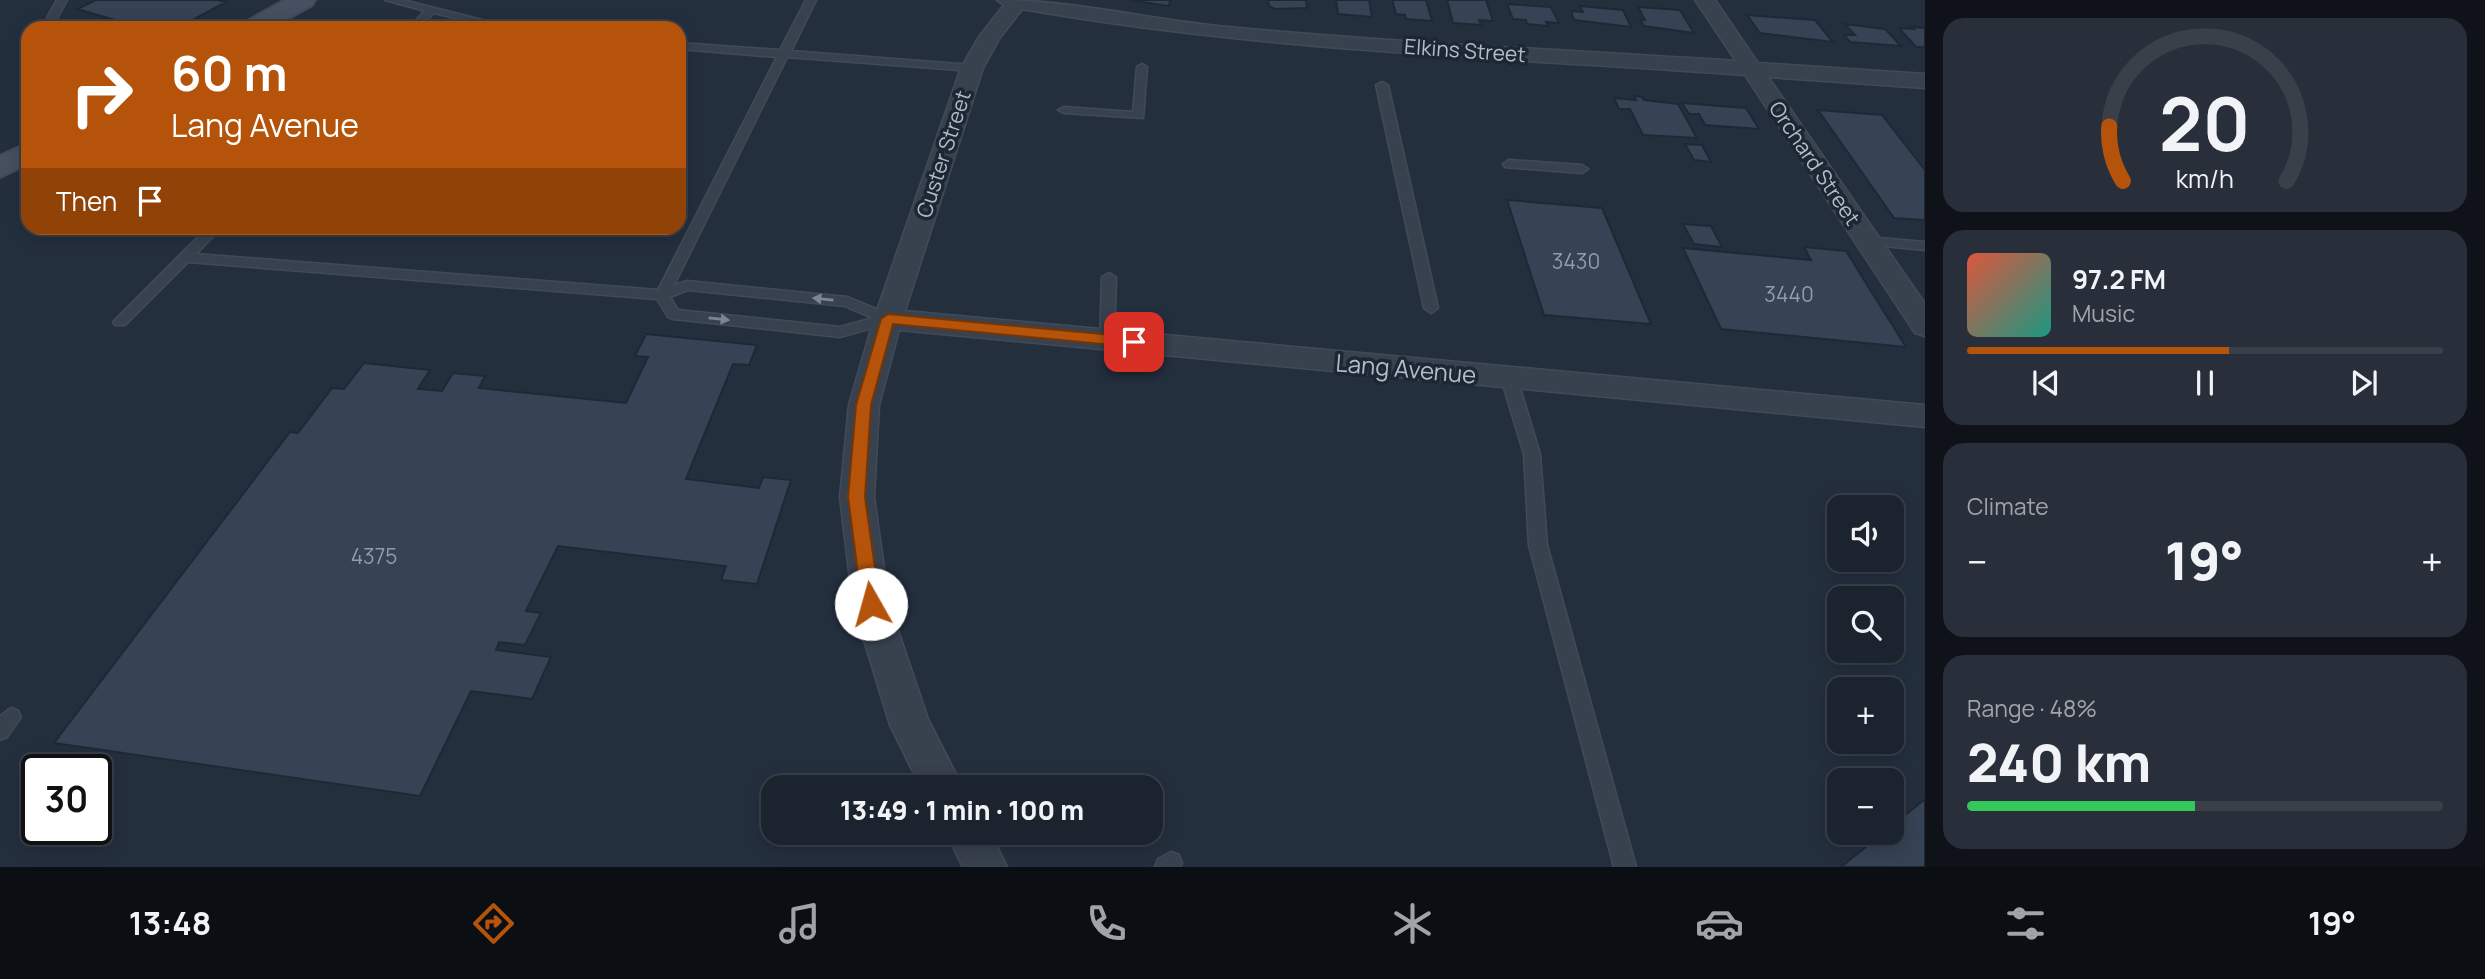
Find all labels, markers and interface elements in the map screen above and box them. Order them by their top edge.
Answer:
street label: Elkins Street [1403,32,1527,68]
text: 60 m [171,39,288,106]
icon: right [56,49,147,140]
text: 20 [2159,74,2251,174]
street label: Custer Street [909,87,977,221]
street label: Orchard Street [1763,95,1867,231]
text: Lang Avenue [171,103,359,147]
text: km/h [2176,161,2234,196]
icon: arrive [131,182,169,220]
text: Then [56,183,117,219]
house number: 3430 [1552,247,1600,275]
text: 97.2 FM [2072,261,2166,297]
house number: 3440 [1764,280,1814,308]
one-way arrow [812,294,834,305]
text: Music [2072,297,2135,329]
pin [1104,312,1164,372]
one-way arrow [708,314,730,325]
icon: arrive [1115,323,1153,361]
street label: Lang Avenue [1334,345,1478,391]
icon: previous [2027,364,2065,402]
icon: pause [2186,364,2224,402]
icon: next [2345,364,2383,402]
text: Climate [1967,490,2049,522]
map controls [1827,495,1904,845]
button: sound [1827,495,1904,572]
text: 19° [2165,525,2244,596]
text: − [1967,535,1988,587]
text: + [2421,535,2443,587]
house number: 4375 [351,542,397,570]
position arrow [834,567,908,641]
button: search [1827,586,1904,663]
button: + [1827,677,1904,754]
text: Range · 48% [1967,692,2097,724]
text: 240 km [1967,727,2151,798]
speed limit sign: 30 [21,754,112,845]
button: − [1827,768,1904,845]
text: 13:49 · 1 min · 100 m [840,792,1084,828]
icon: directions [469,899,518,948]
icon: music [775,899,824,948]
icon: phone [1082,899,1131,948]
icon: climate [1388,899,1437,948]
icon: car [1695,899,1744,948]
icon: filters [2001,899,2050,948]
text: 13:48 [129,901,211,945]
text: 19° [2308,901,2356,945]

